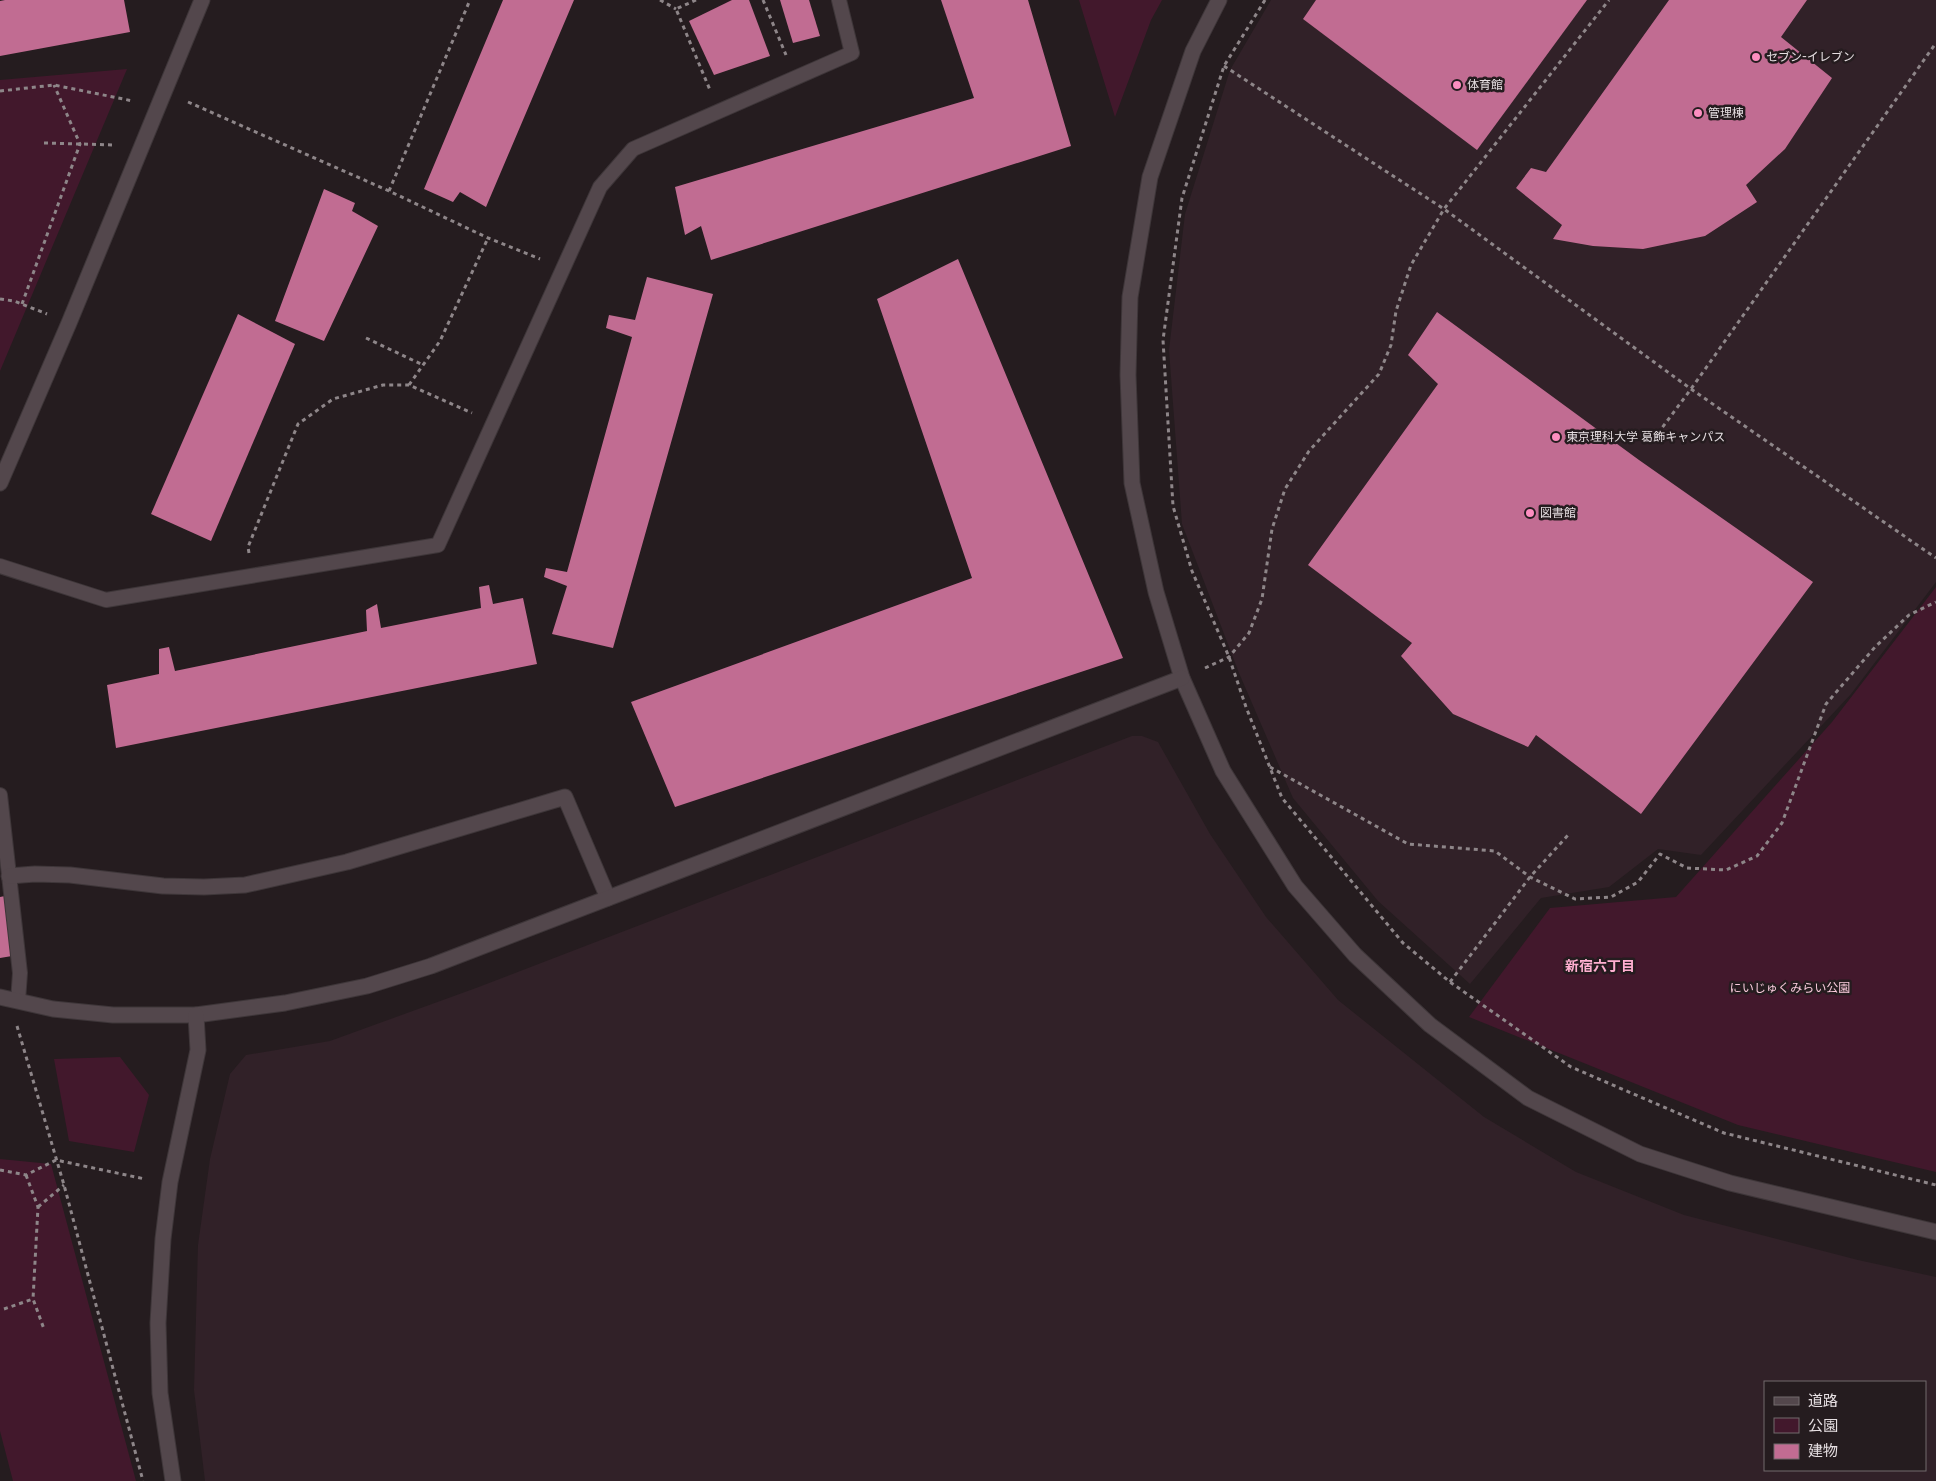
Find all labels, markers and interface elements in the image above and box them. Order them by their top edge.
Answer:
place label: セブン-イレブン [1766,50,1855,64]
marker: セブン-イレブン [1750,51,1762,63]
place label: 体育館 [1467,78,1503,92]
marker: 体育館 [1451,79,1463,91]
place label: 管理棟 [1708,106,1744,120]
marker: 管理棟 [1692,107,1704,119]
place label: 東京理科大学 葛飾キャンパス [1566,430,1725,444]
marker: 東京理科大学 葛飾キャンパス [1550,431,1562,443]
place label: 図書館 [1540,506,1576,520]
marker: 図書館 [1524,507,1536,519]
district label: 新宿六丁目 [1565,958,1635,975]
park label: にいじゅくみらい公園 [1730,981,1850,995]
legend [1764,1381,1926,1471]
text: 道路 [1808,1392,1838,1410]
text: 公園 [1808,1417,1838,1435]
text: 建物 [1808,1442,1838,1460]

